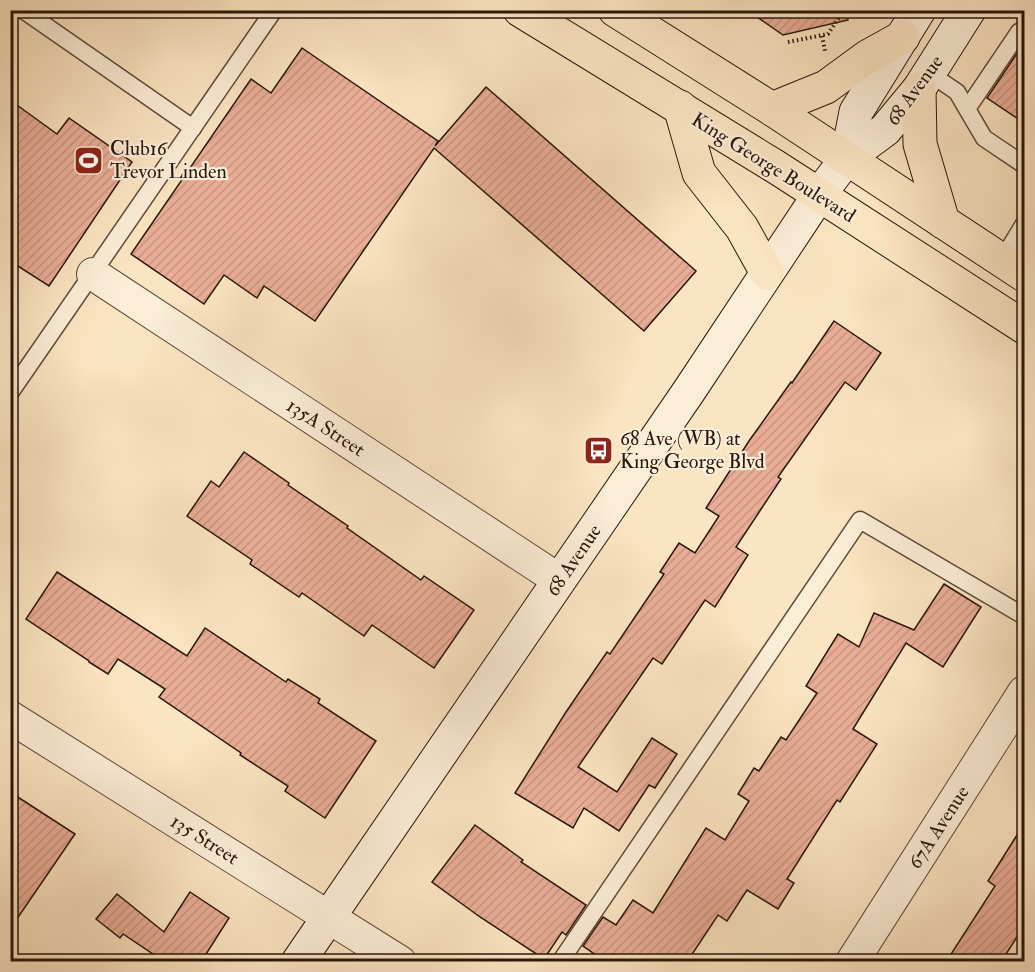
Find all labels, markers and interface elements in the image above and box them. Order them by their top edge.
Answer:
street label: 68 Avenue [880,50,948,131]
street label: King George Boulevard [687,107,860,228]
place label: Club16 Trevor Linden [110,136,227,184]
sports icon: Club16 Trevor Linden [73,144,105,176]
street label: 135A Street [282,393,370,462]
place label: 68 Ave (WB) at King George Blvd [620,426,765,474]
bus stop icon: 68 Ave (WB) at King George Blvd [583,434,615,466]
street label: 68 Avenue [540,519,607,601]
street label: 67A Avenue [902,781,975,874]
street label: 135 Street [166,809,244,870]

